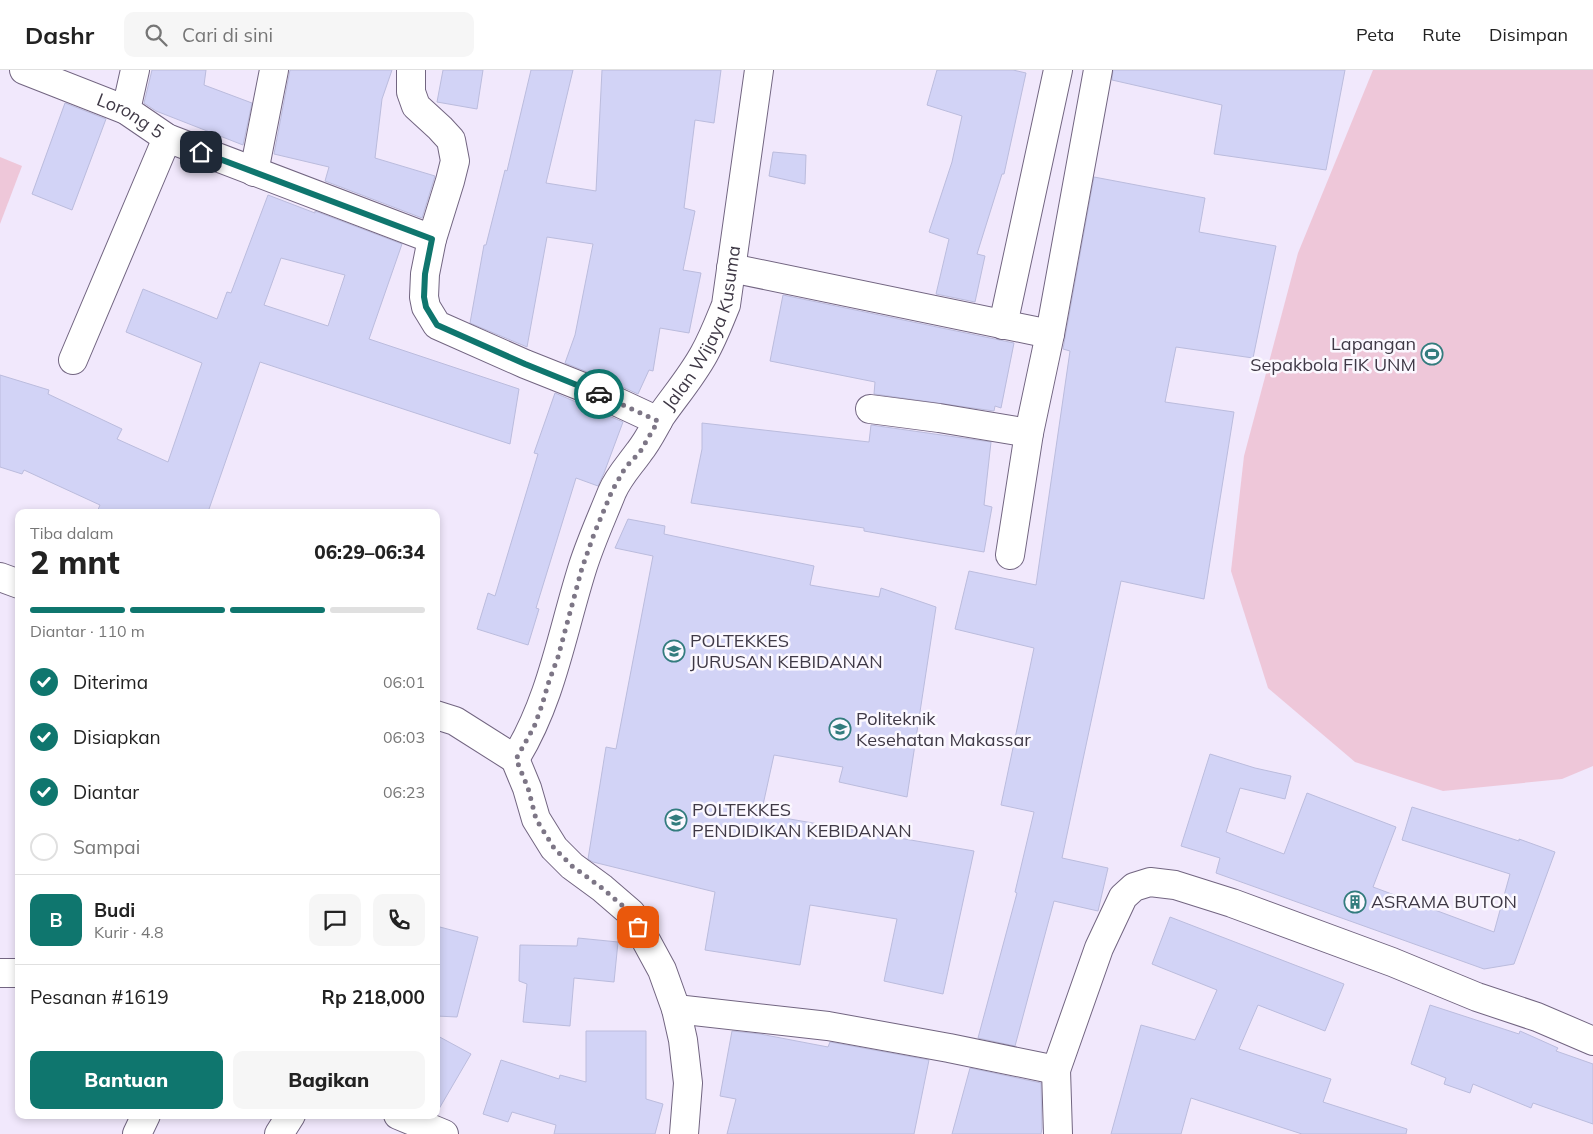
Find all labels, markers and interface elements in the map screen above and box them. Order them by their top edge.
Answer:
search box [124,12,474,57]
text: Dashr [25,20,94,50]
icon: search [142,21,170,49]
text: Cari di sini [182,23,273,47]
text: Peta [1356,23,1394,46]
text: Rute [1422,23,1461,46]
text: Disimpan [1489,23,1568,46]
street label: Lorong 5 [94,88,169,144]
pin [180,131,222,173]
icon: home [187,138,215,166]
street label: Jalan Wijaya Kusuma [657,244,745,414]
place label: Lapangan Sepakbola FIK UNM [1250,332,1416,376]
sports icon: Lapangan Sepakbola FIK UNM [1420,342,1444,366]
courier [574,369,624,419]
icon: car [585,380,613,408]
text: Tiba dalam [30,523,114,543]
text: 06:29–06:34 [314,540,425,564]
text: 2 mnt [30,542,120,582]
text: Diantar · 110 m [30,621,145,641]
place label: POLTEKKES JURUSAN KEBIDANAN [690,629,883,673]
school or university icon: POLTEKKES JURUSAN KEBIDANAN [662,639,686,663]
icon: check [30,668,58,696]
text: Diterima [73,670,148,694]
text: 06:01 [383,672,425,692]
place label: Politeknik Kesehatan Makassar [856,707,1031,751]
school or university icon: Politeknik Kesehatan Makassar [828,717,852,741]
icon: check [30,723,58,751]
text: Disiapkan [73,725,161,749]
text: 06:03 [383,727,425,747]
icon: check [30,778,58,806]
text: Diantar [73,780,139,804]
text: 06:23 [383,782,425,802]
place label: POLTEKKES PENDIDIKAN KEBIDANAN [692,798,912,842]
school or university icon: POLTEKKES PENDIDIKAN KEBIDANAN [664,808,688,832]
text: Sampai [73,835,140,859]
building icon: ASRAMA BUTON [1343,890,1367,914]
place label: ASRAMA BUTON [1371,890,1517,913]
button: chat [309,894,361,946]
button: phone [373,894,425,946]
text: Budi [94,898,135,922]
pin [617,906,659,948]
text: B [49,908,63,932]
icon: bag [624,913,652,941]
text: Kurir · 4.8 [94,922,164,942]
text: Pesanan #1619 [30,985,169,1009]
text: Rp 218,000 [322,985,425,1009]
button: Bantuan [30,1051,223,1109]
button: Bagikan [233,1051,425,1109]

